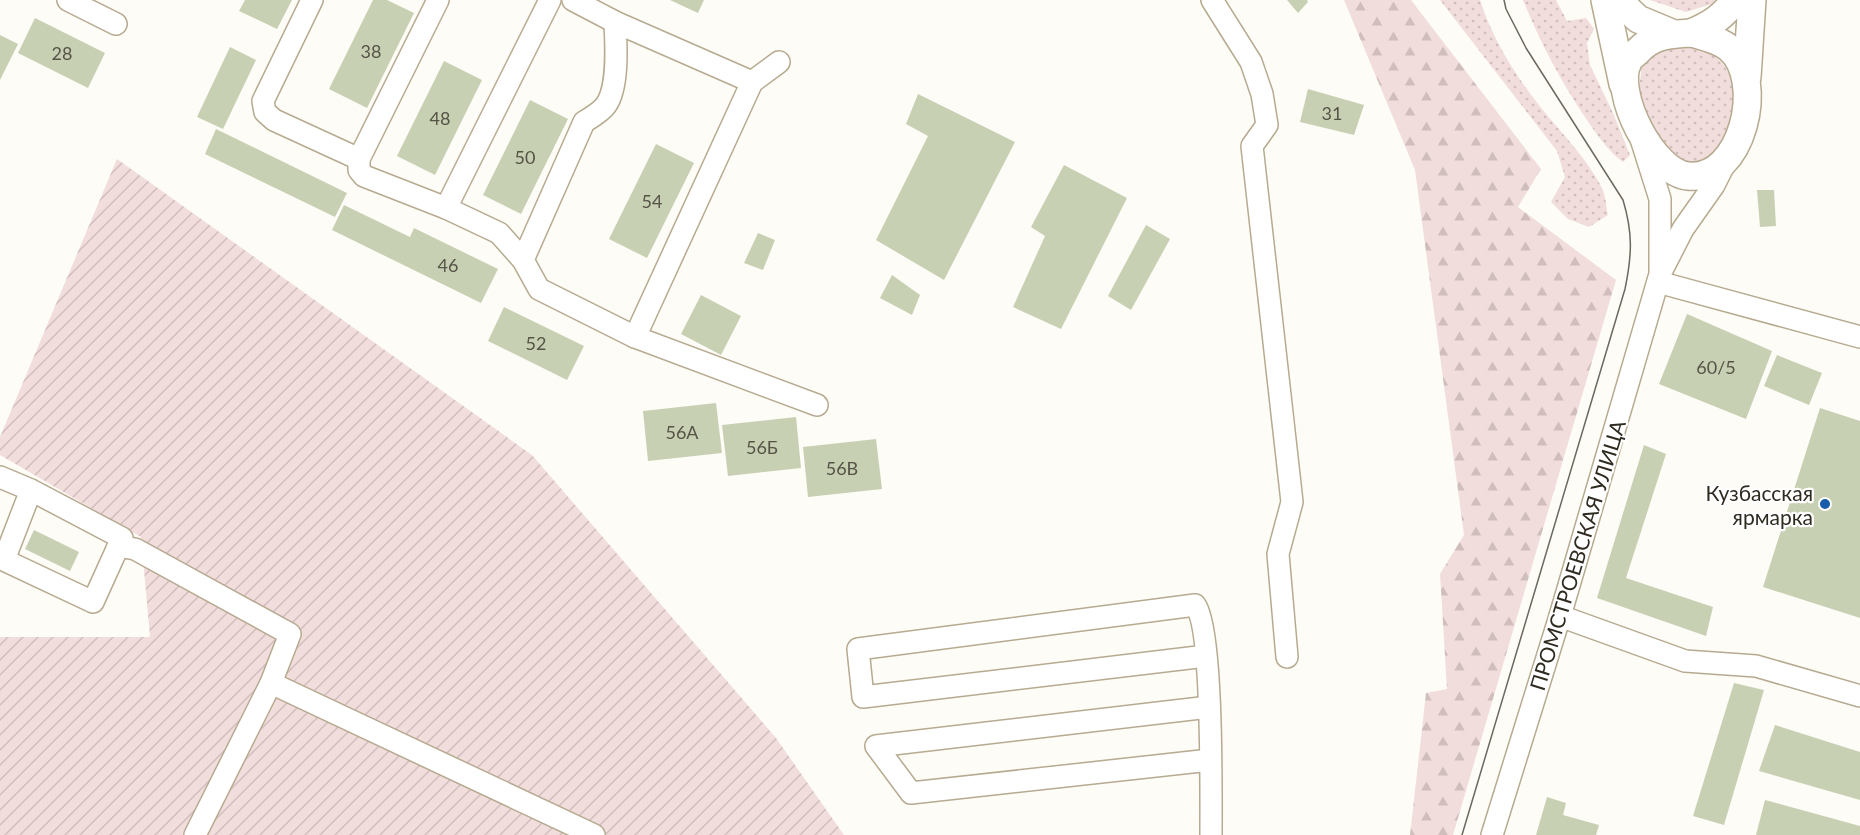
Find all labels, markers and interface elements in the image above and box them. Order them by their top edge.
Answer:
house number: 38 [361,40,381,62]
house number: 28 [52,42,72,64]
house number: 31 [1322,102,1342,124]
house number: 48 [430,107,450,129]
house number: 50 [515,146,535,168]
house number: 54 [642,190,662,212]
house number: 46 [438,254,458,276]
house number: 52 [526,332,546,354]
house number: 60/5 [1696,356,1736,378]
street label: ПРОМСТРОЕВСКАЯ УЛИЦА [1524,416,1630,693]
house number: 56А [665,421,699,443]
house number: 56Б [746,436,778,458]
house number: 56В [826,457,858,479]
place label: Кузбасская ярмарка [1706,480,1813,529]
marker: Кузбасская ярмарка [1818,497,1832,511]

